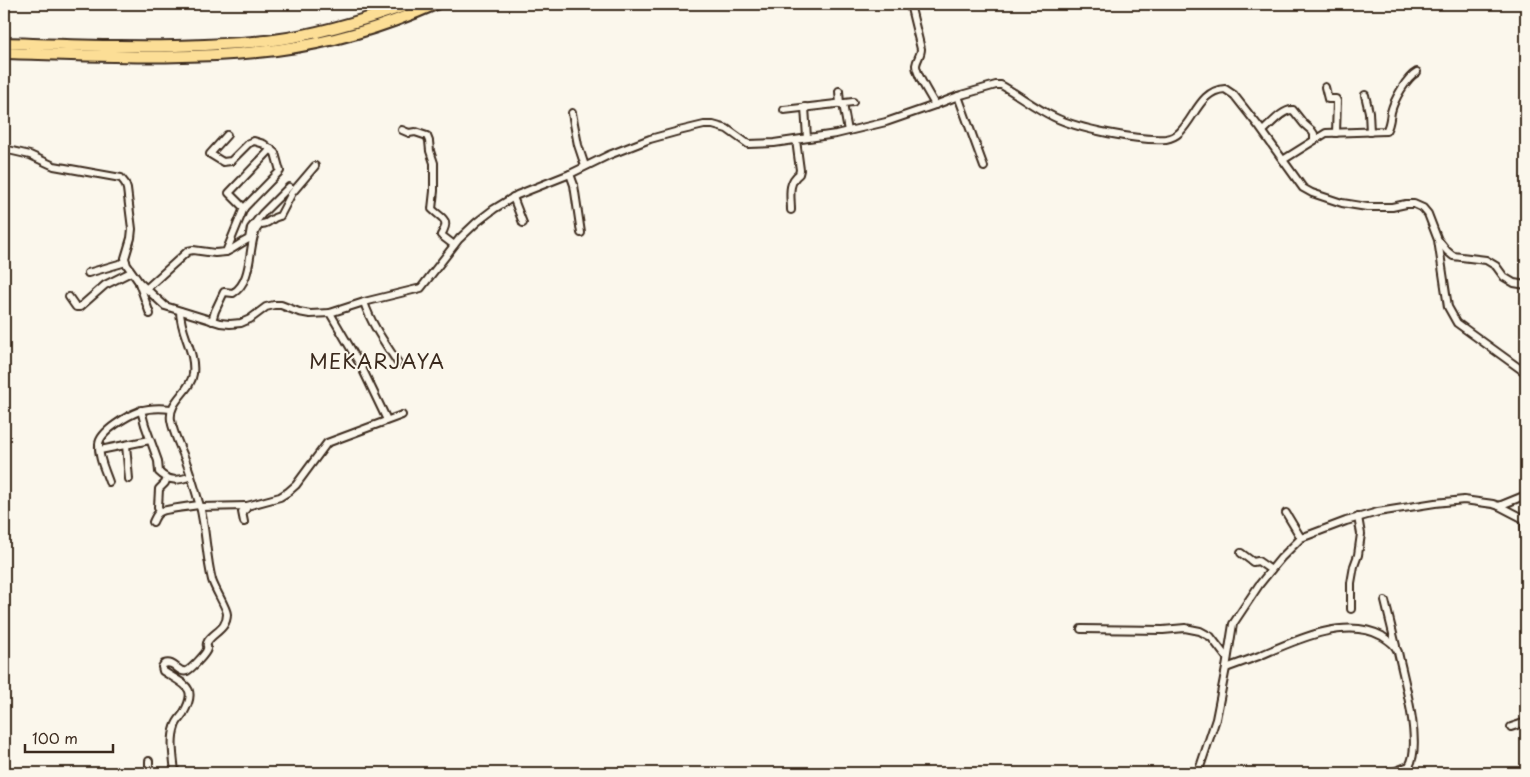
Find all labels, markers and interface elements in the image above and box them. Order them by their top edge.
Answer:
district label: MEKARJAYA [309,346,445,376]
scale bar [25,722,112,754]
text: 100 m [32,726,78,749]

